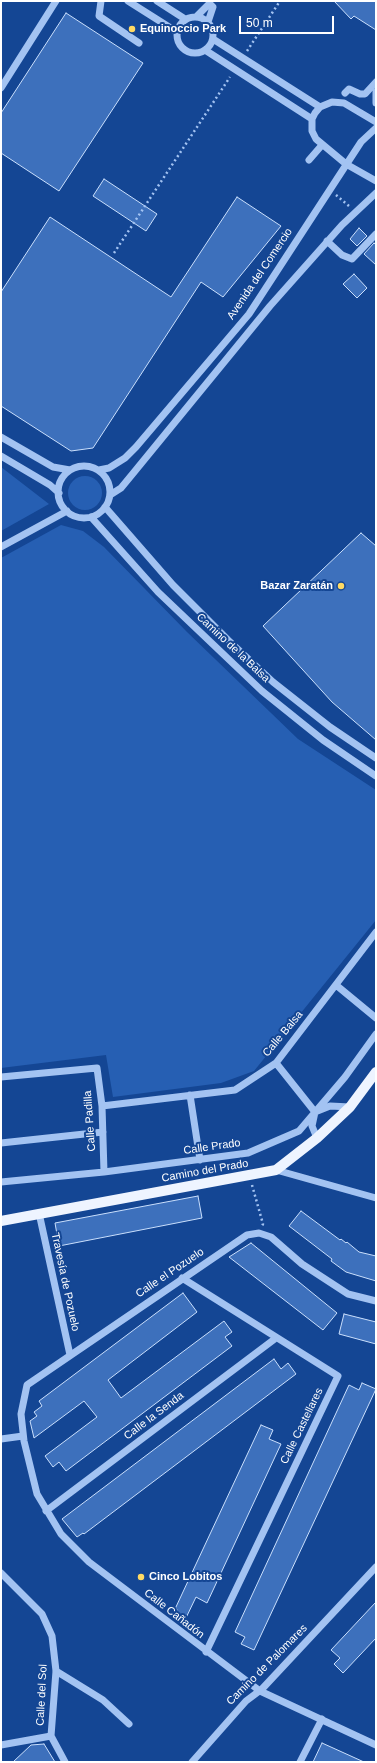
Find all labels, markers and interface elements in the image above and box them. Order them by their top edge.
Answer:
scale bar [241,8,336,34]
text: 50 m [246,16,273,30]
place label: Equinoccio Park [140,22,226,36]
marker: Equinoccio Park [127,24,137,34]
street label: Avenida del Comercio [224,226,296,322]
place label: Bazar Zaratán [260,579,333,593]
marker: Bazar Zaratán [336,581,346,591]
street label: Camino de la Balsa [194,611,272,685]
street label: Calle Balsa [260,1008,306,1060]
street label: Calle Padilla [81,1090,99,1152]
street label: Calle Prado [183,1136,241,1158]
street label: Camino del Prado [160,1157,250,1185]
street label: Travesía de Pozuelo [48,1231,82,1333]
street label: Calle el Pozuelo [133,1245,207,1301]
street label: Calle Castellares [278,1386,326,1466]
street label: Calle la Senda [121,1389,187,1443]
place label: Cinco Lobitos [149,1570,222,1584]
marker: Cinco Lobitos [136,1572,146,1582]
street label: Calle Cañadón [141,1586,207,1642]
street label: Camino de Palomares [224,1622,310,1708]
street label: Calle del Sol [34,1664,50,1726]

